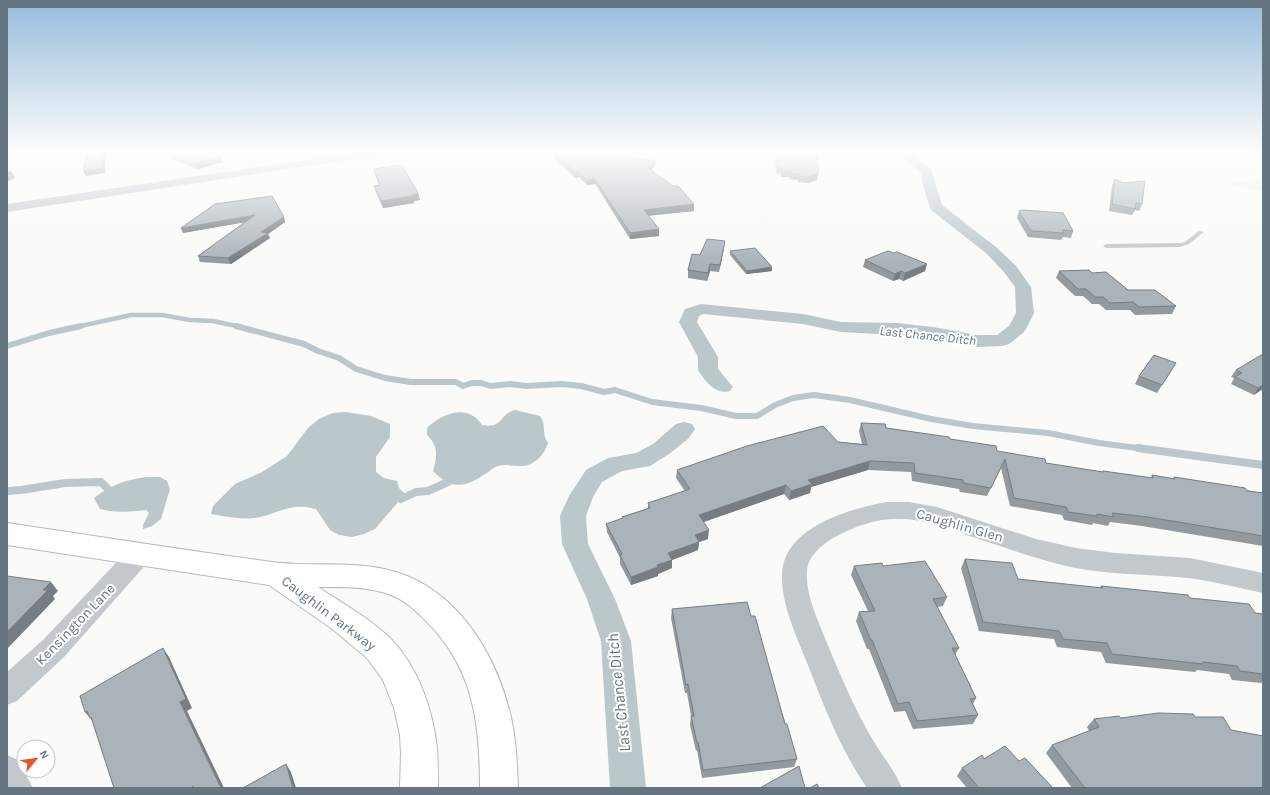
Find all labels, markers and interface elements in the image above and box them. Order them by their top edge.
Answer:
water label: Last Chance Ditch [879,323,977,348]
street label: Caughlin Glen [914,505,1005,546]
street label: Caughlin Parkway [278,572,380,655]
street label: Kensington Lane [32,580,119,669]
water label: Last Chance Ditch [603,633,634,753]
north arrow [16,739,56,779]
text: N [37,748,52,761]

